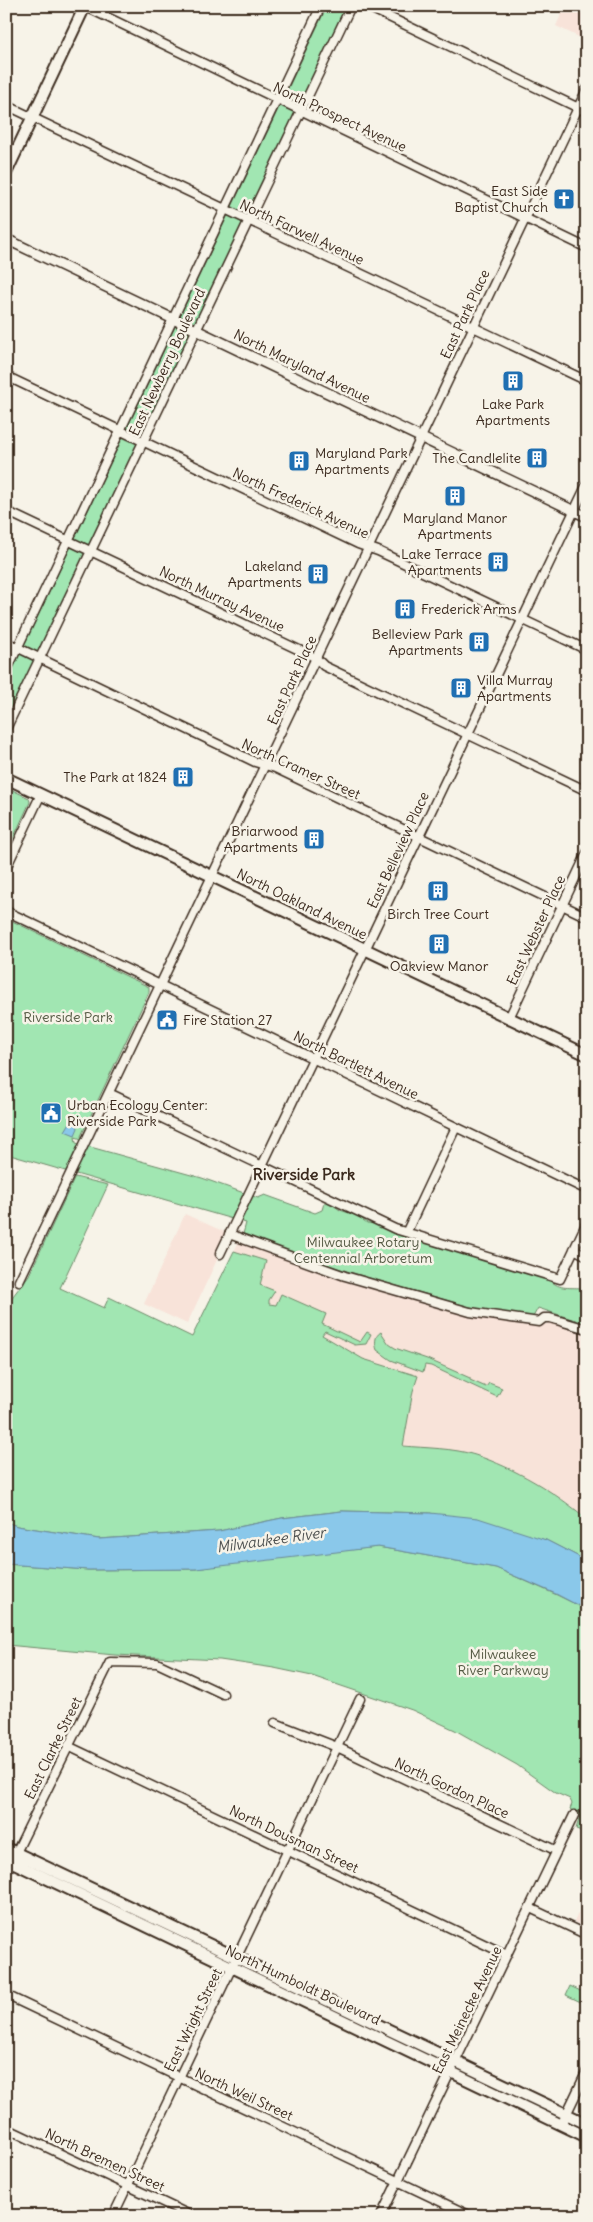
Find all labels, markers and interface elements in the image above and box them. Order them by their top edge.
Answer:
street label: North Prospect Avenue [270,78,410,156]
place label: East Side Baptist Church [454,182,548,216]
church icon: East Side Baptist Church [552,187,576,211]
street label: North Farwell Avenue [237,195,367,269]
street label: East Park Place [436,266,494,362]
street label: East Newberry Boulevard [125,285,209,439]
street label: North Maryland Avenue [231,325,373,407]
building icon: Lake Park Apartments [501,369,525,393]
place label: Lake Park Apartments [476,395,550,429]
place label: Maryland Park Apartments [315,444,408,478]
building icon: The Candlelite [525,446,549,470]
building icon: Maryland Park Apartments [287,449,311,473]
place label: The Candlelite [432,449,521,467]
street label: North Frederick Avenue [230,463,372,543]
building icon: Maryland Manor Apartments [443,484,467,508]
place label: Maryland Manor Apartments [403,509,508,543]
place label: Lake Terrace Apartments [401,545,482,579]
building icon: Lake Terrace Apartments [486,550,510,574]
place label: Lakeland Apartments [228,557,302,591]
street label: North Murray Avenue [157,562,287,636]
building icon: Lakeland Apartments [306,562,330,586]
building icon: Frederick Arms [393,597,417,621]
place label: Frederick Arms [421,600,517,618]
place label: Belleview Park Apartments [372,625,463,659]
building icon: Belleview Park Apartments [467,630,491,654]
street label: East Park Place [263,632,321,728]
place label: Villa Murray Apartments [477,671,553,705]
building icon: Villa Murray Apartments [449,676,473,700]
street label: North Cramer Street [239,735,363,803]
building icon: The Park at 1824 [171,765,195,789]
place label: The Park at 1824 [63,768,167,786]
street label: East Belleview Place [363,789,433,911]
place label: Briarwood Apartments [224,822,298,856]
building icon: Briarwood Apartments [302,827,326,851]
street label: North Oakland Avenue [234,865,370,943]
street label: East Webster Place [503,872,569,988]
building icon: Birch Tree Court [426,879,450,903]
place label: Birch Tree Court [387,905,489,923]
building icon: Oakview Manor [427,932,451,956]
place label: Oakview Manor [390,957,489,975]
park label: Riverside Park [23,1008,113,1026]
public building icon: Fire Station 27 [155,1008,179,1032]
place label: Fire Station 27 [183,1011,272,1029]
street label: North Bartlett Avenue [290,1027,422,1103]
place label: Urban Ecology Center: Riverside Park [67,1096,208,1130]
public building icon: Urban Ecology Center: Riverside Park [39,1101,63,1125]
district label: Riverside Park [253,1164,355,1184]
park label: Milwaukee Rotary Centennial Arboretum [294,1233,432,1267]
water label: Milwaukee River [215,1522,328,1557]
park label: Milwaukee River Parkway [457,1645,549,1679]
street label: East Clarke Street [20,1694,86,1802]
street label: North Gordon Place [392,1754,512,1822]
street label: North Dousman Street [226,1801,362,1877]
street label: North Humboldt Boulevard [223,1941,383,2029]
street label: East Meinecke Avenue [428,1943,506,2077]
street label: East Wright Street [160,1965,226,2075]
street label: North Weil Street [192,2063,296,2125]
street label: North Bremen Street [42,2124,168,2196]

